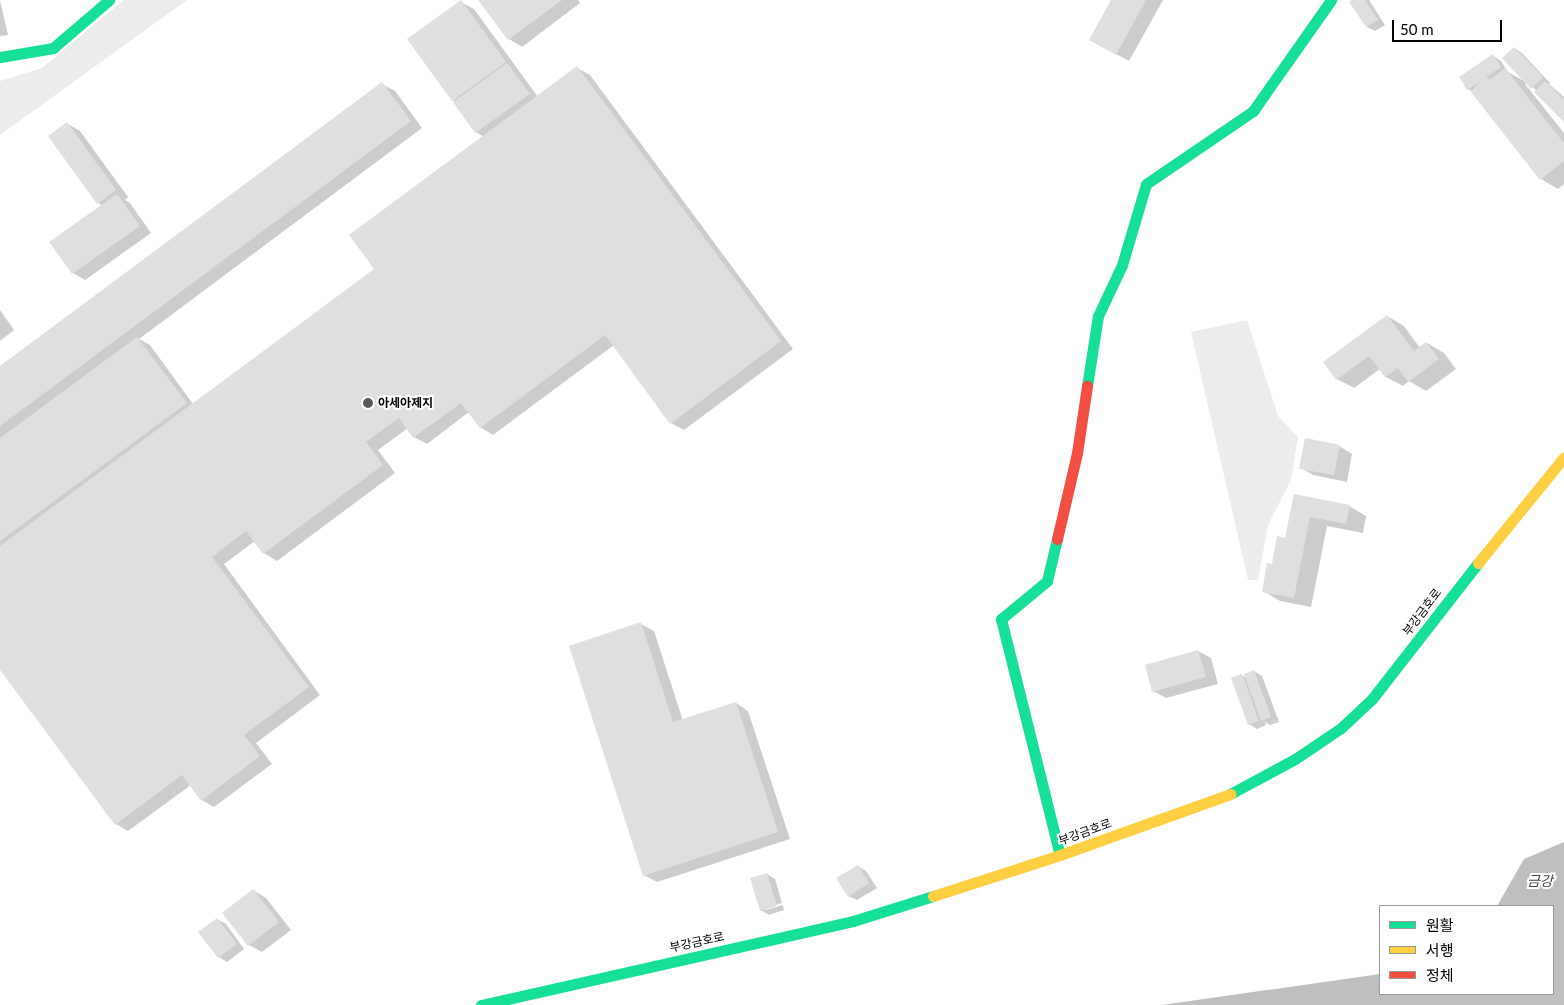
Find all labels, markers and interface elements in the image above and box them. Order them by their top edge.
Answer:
scale bar [1394,10,1504,42]
text: 50 m [1400,20,1434,38]
place label: 아세아제지 [378,396,433,410]
marker: 아세아제지 [362,397,374,409]
street label: 부강금호로 [1400,586,1444,638]
street label: 부강금호로 [1057,816,1113,848]
water label: 금강 [1527,873,1553,889]
legend [1379,905,1554,995]
text: 원활 [1426,916,1454,934]
street label: 부강금호로 [669,929,725,955]
text: 서행 [1426,941,1454,959]
text: 정체 [1426,966,1454,984]

